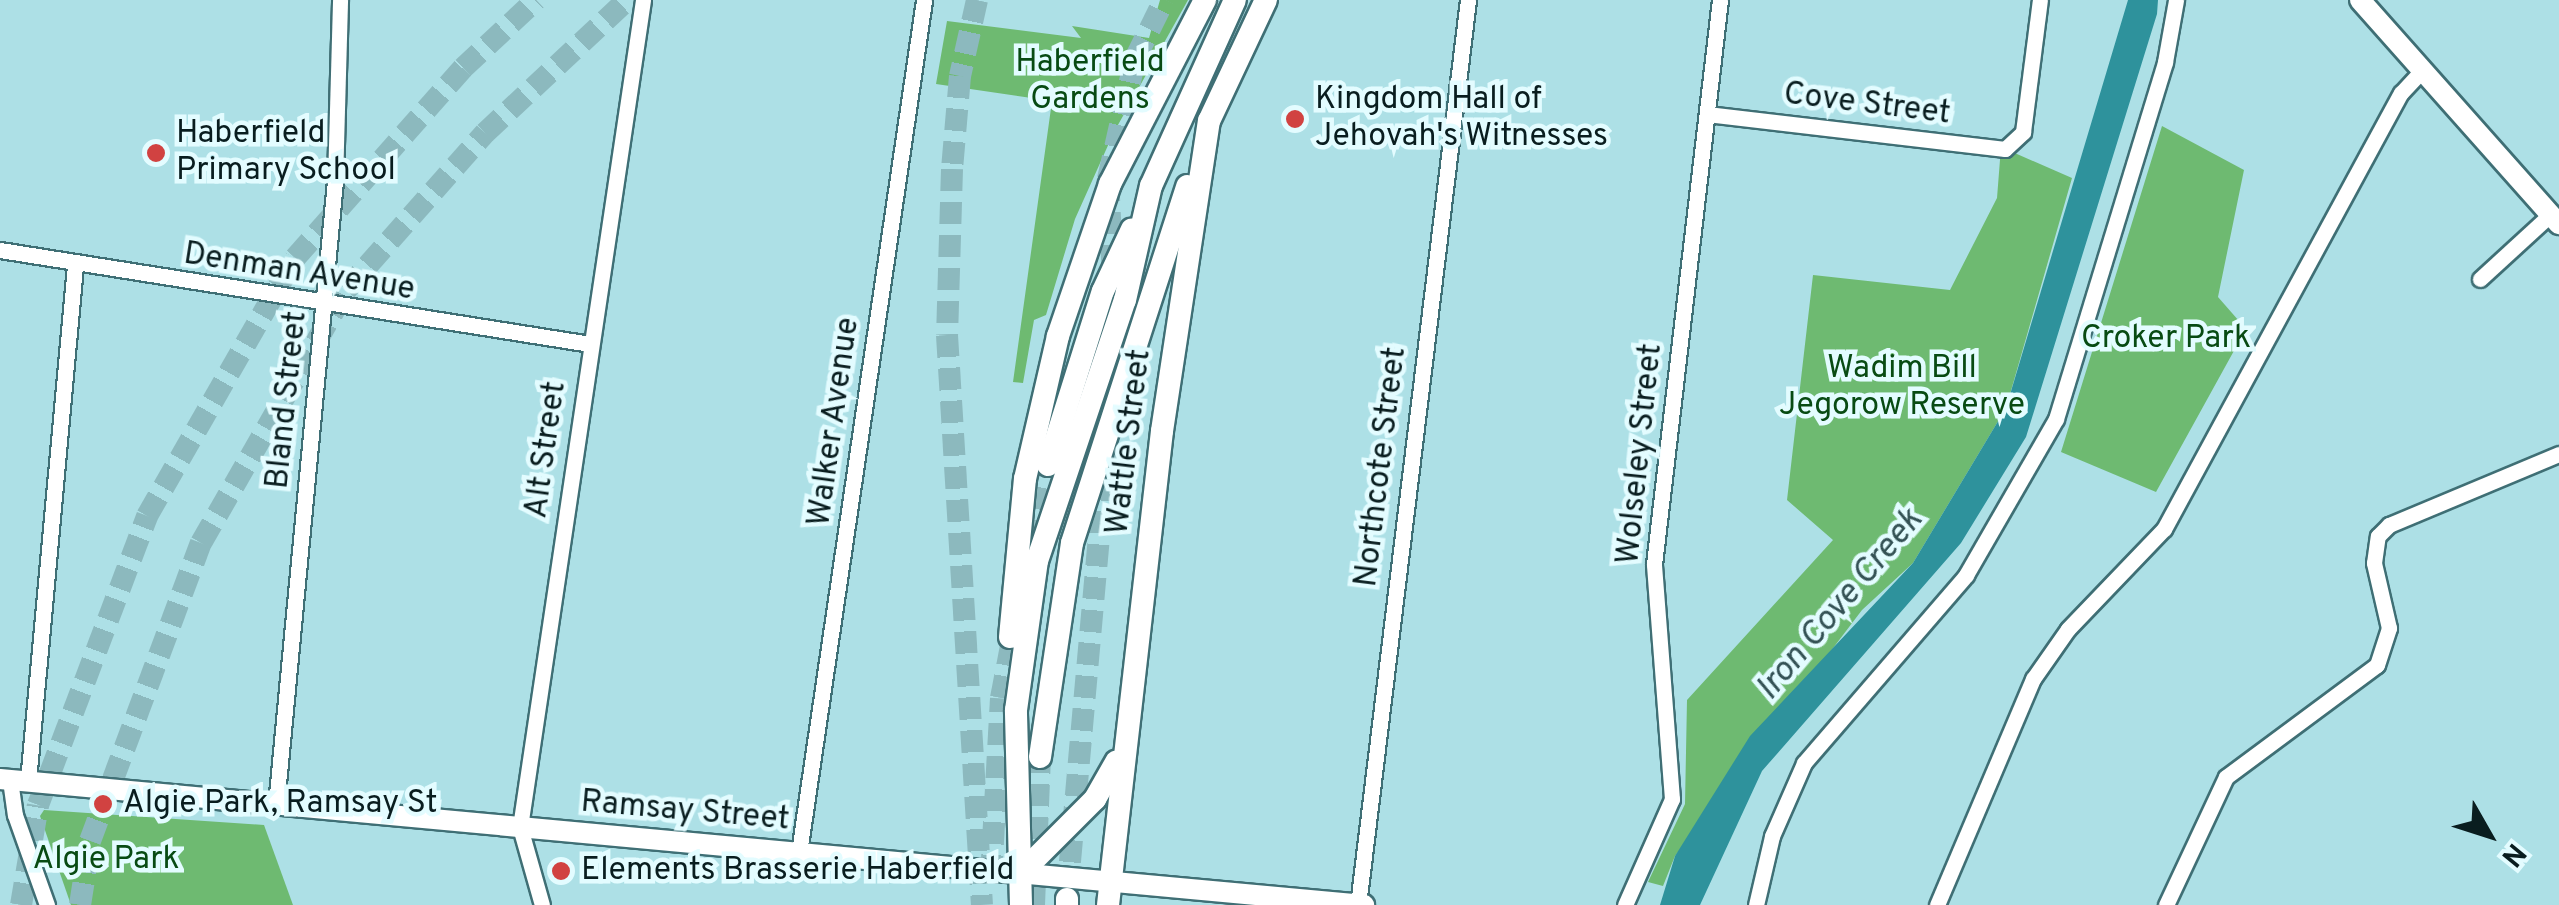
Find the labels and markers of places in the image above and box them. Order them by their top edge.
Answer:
place label: Kingdom Hall of Jehovah's Witnesses [1315,82,1609,157]
marker: Kingdom Hall of Jehovah's Witnesses [1284,108,1306,130]
place label: Haberfield Primary School [176,116,396,191]
marker: Haberfield Primary School [145,142,167,164]
place label: Algie Park, Ramsay St [123,785,438,823]
marker: Algie Park, Ramsay St [92,793,114,815]
place label: Elements Brasserie Haberfield [581,852,1015,890]
marker: Elements Brasserie Haberfield [550,860,572,882]

